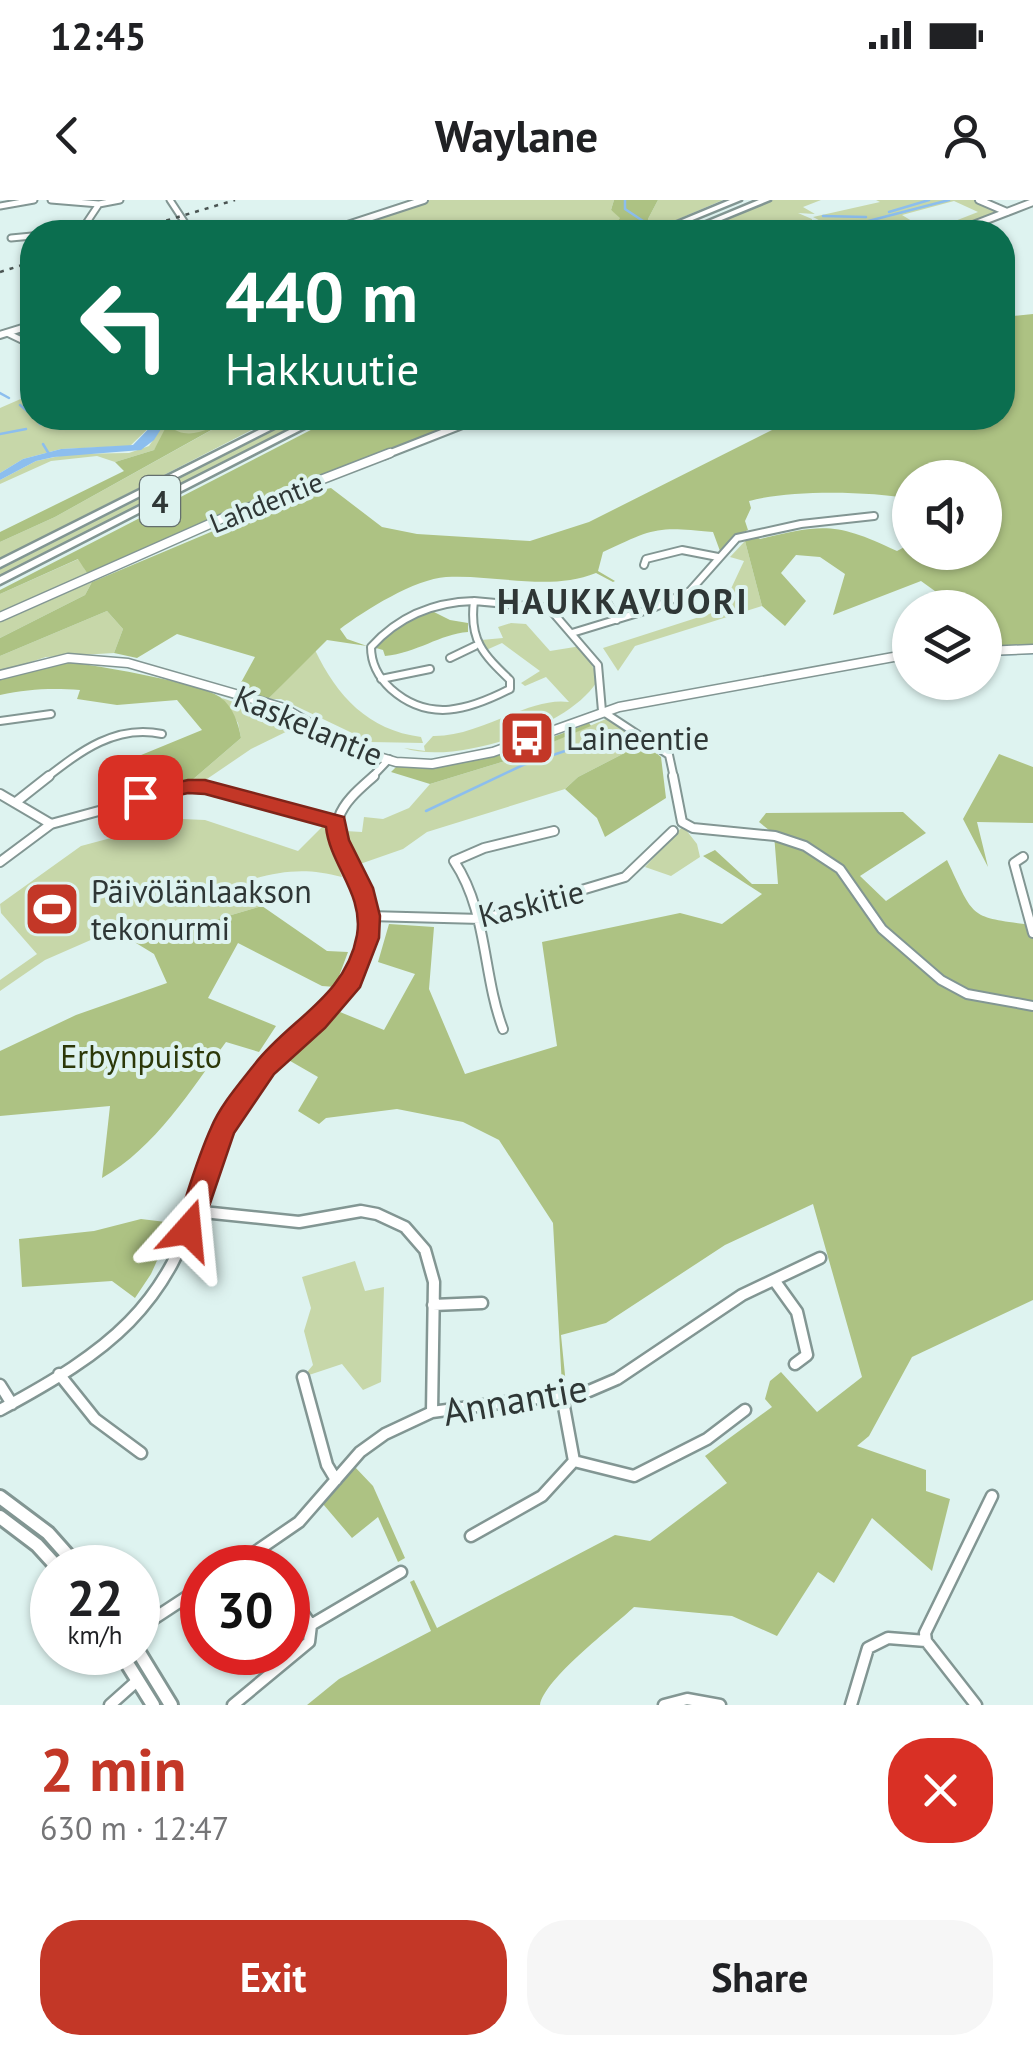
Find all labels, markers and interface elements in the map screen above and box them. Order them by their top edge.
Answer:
text: 12:45 [50,11,146,60]
text: Waylane [435,106,598,164]
icon: back [40,108,95,163]
icon: person [938,108,993,163]
text: 440 m [225,251,418,341]
icon: left [60,260,190,390]
text: Hakkuutie [225,339,419,397]
map controls [892,460,1002,700]
button: sound [892,460,1002,570]
street label: Lahdentie [204,463,328,541]
road number: 4 [140,476,180,526]
district label: HAUKKAVUORI [497,578,749,624]
button: layers [892,590,1002,700]
street label: Kaskelantie [228,675,390,775]
bus stop icon: Laineentie [497,708,557,768]
place label: Laineentie [566,717,709,759]
pin [98,755,183,840]
icon: arrive [113,770,168,825]
place label: Päivölänlaakson tekonurmi [91,870,312,949]
street label: Kaskitie [474,870,588,936]
sports icon: Päivölänlaakson tekonurmi [22,879,82,939]
park label: Erbynpuisto [60,1035,222,1077]
position arrow [136,1178,240,1282]
street label: Annantie [439,1362,591,1436]
speed limit sign: 30 [180,1545,310,1675]
text: 22 [67,1565,123,1630]
text: km/h [68,1619,122,1651]
text: 2 min [40,1730,186,1808]
button: close [888,1738,993,1843]
text: 630 m · 12:47 [40,1807,229,1849]
button: Exit [40,1920,507,2035]
button: Share [527,1920,993,2035]

